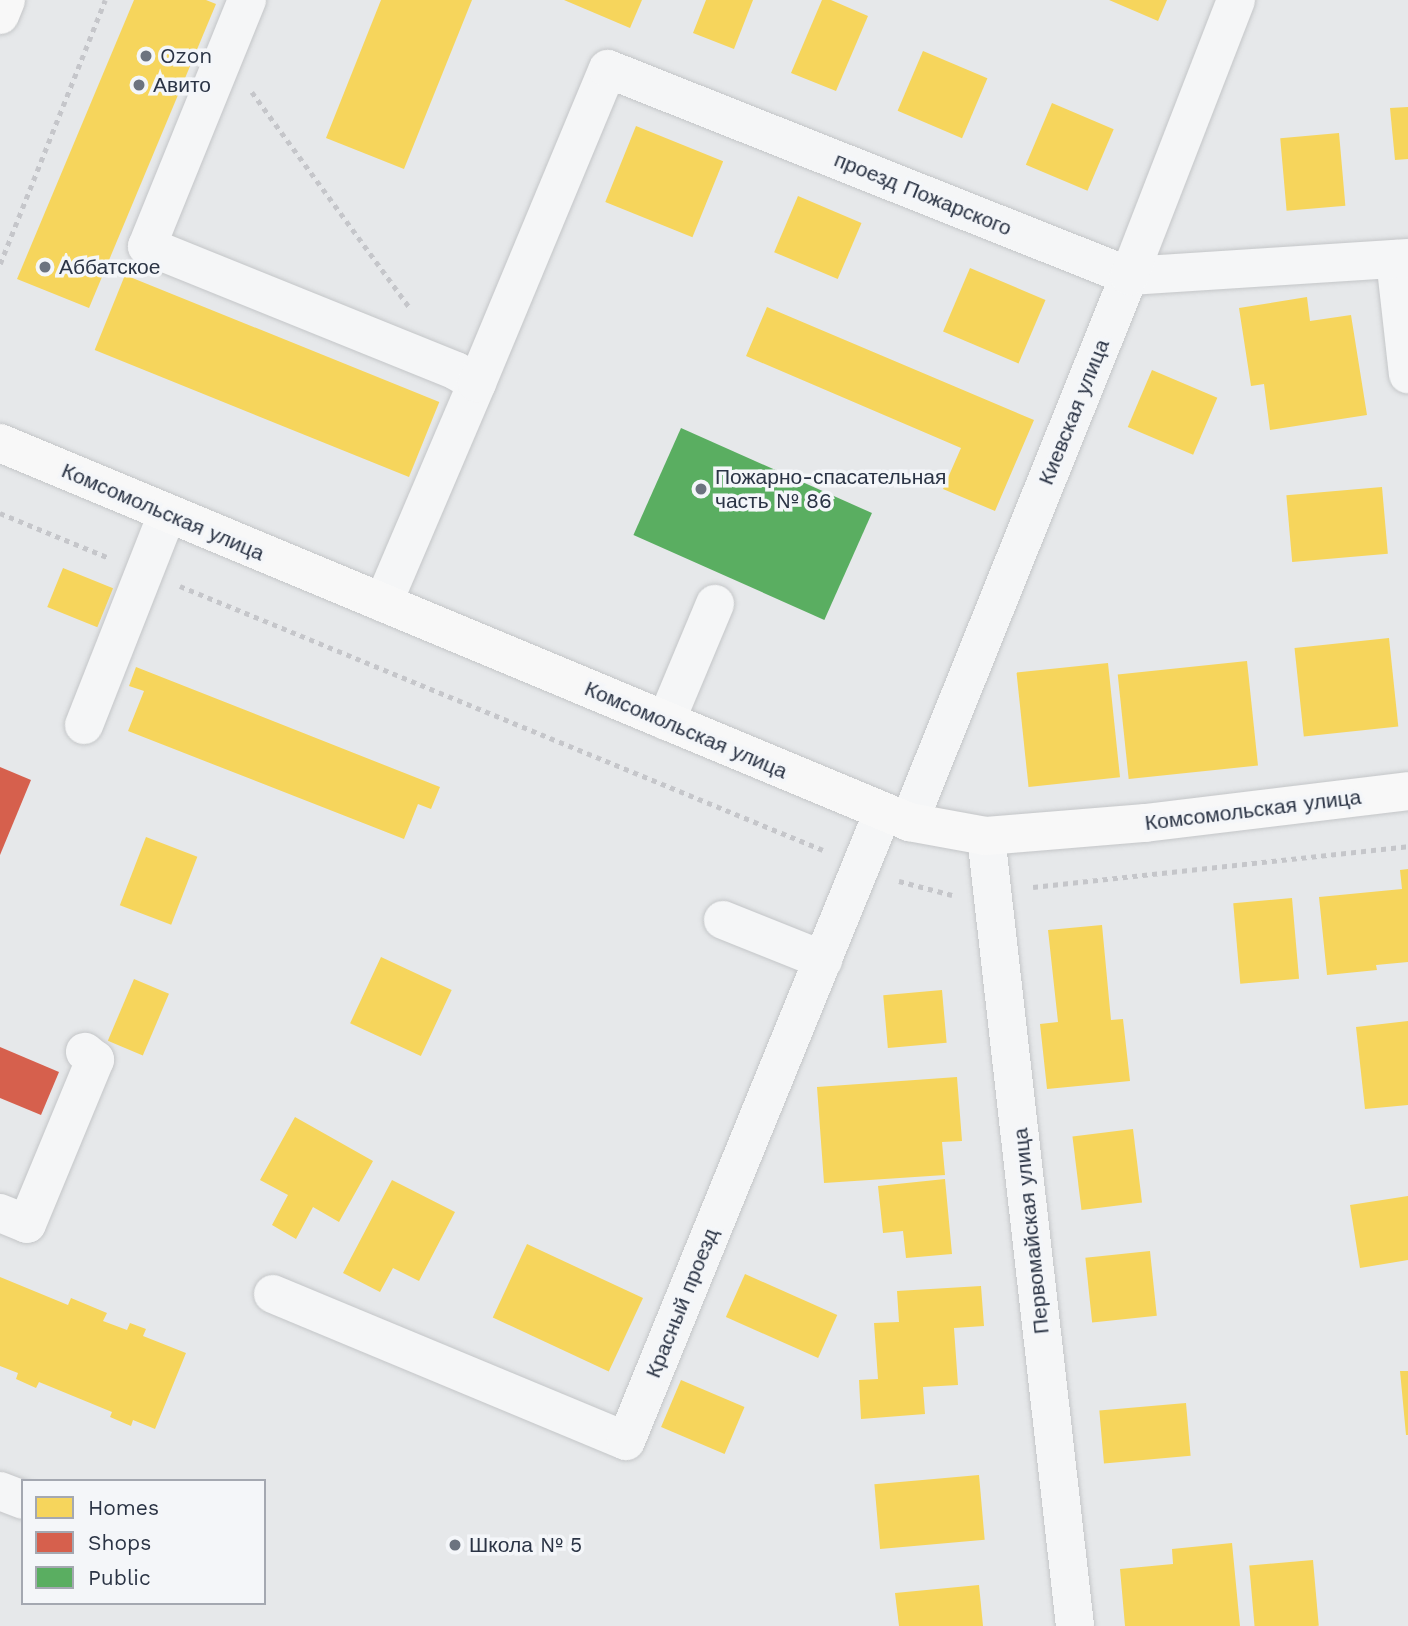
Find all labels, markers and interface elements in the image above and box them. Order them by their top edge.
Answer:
place label: Ozon [160,43,212,69]
marker: Ozon [138,48,154,64]
place label: Авито [153,72,211,98]
marker: Авито [131,77,147,93]
street label: проезд Пожарского [831,147,1015,241]
place label: Аббатское [59,254,160,280]
marker: Аббатское [37,259,53,275]
street label: Киевская улица [1033,336,1115,488]
street label: Комсомольская улица [58,458,268,566]
place label: Пожарно-спасательная часть № 86 [715,464,946,514]
marker: Пожарно-спасательная часть № 86 [693,481,709,497]
street label: Комсомольская улица [581,676,791,784]
street label: Комсомольская улица [1143,784,1363,836]
street label: Первомайская улица [1008,1127,1054,1335]
street label: Красный проезд [641,1225,723,1381]
legend [21,1479,266,1605]
text: Homes [88,1495,159,1520]
text: Shops [88,1530,151,1555]
place label: Школа № 5 [469,1532,582,1558]
marker: Школа № 5 [447,1537,463,1553]
text: Public [88,1565,151,1590]

